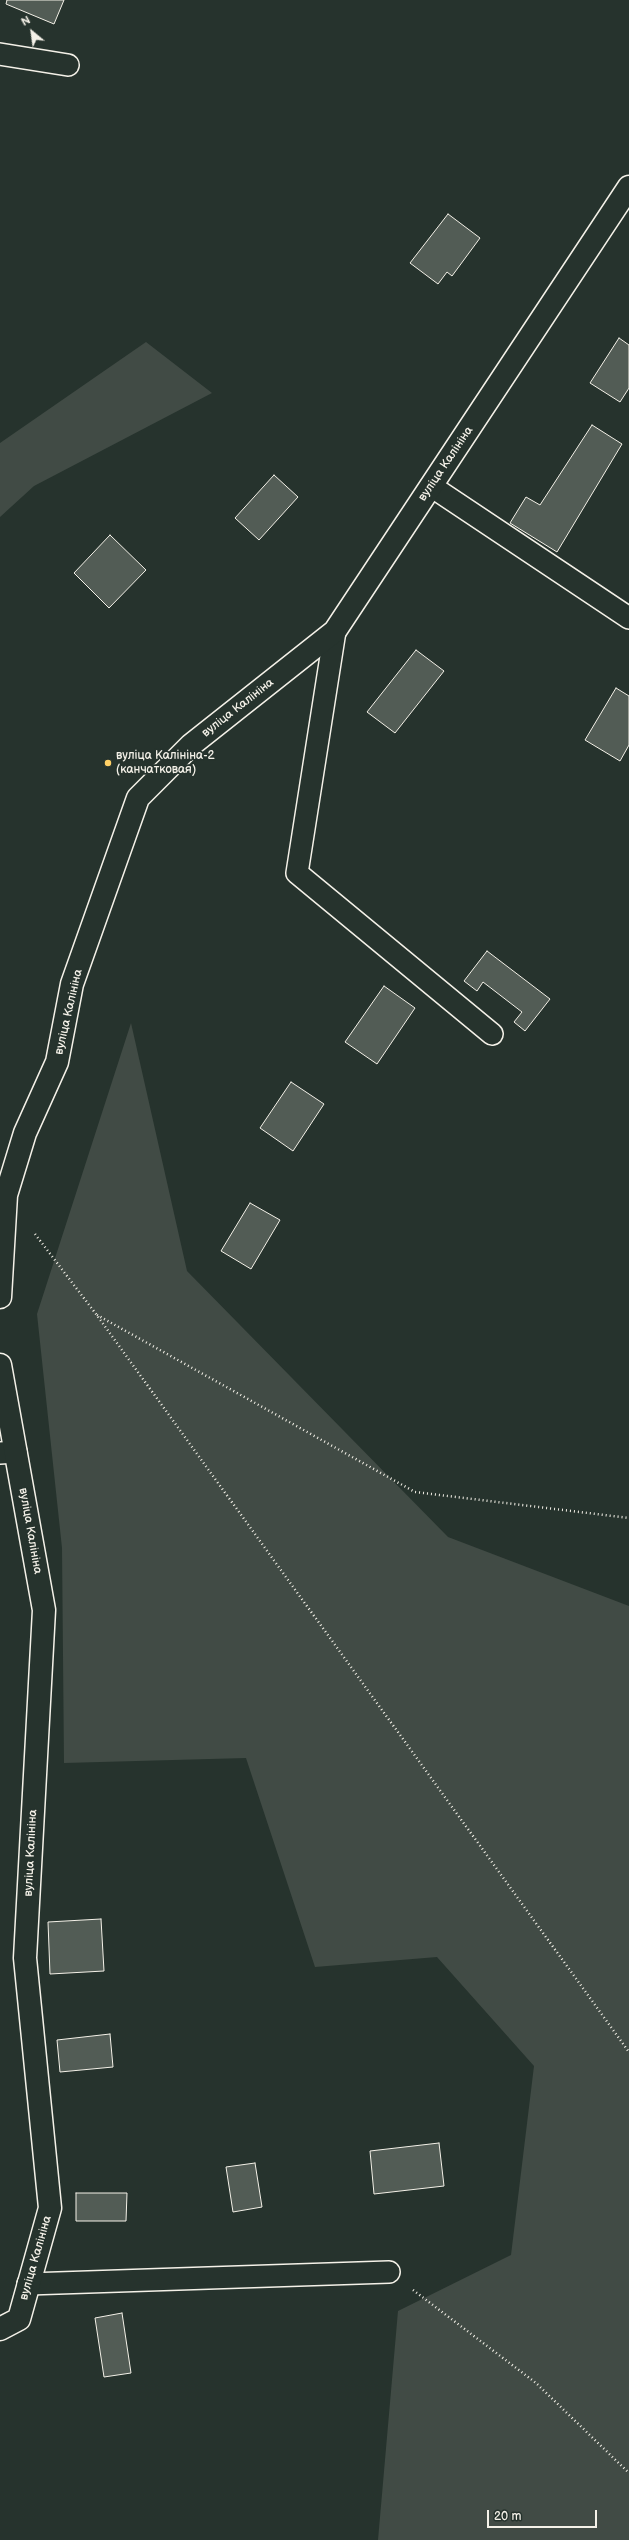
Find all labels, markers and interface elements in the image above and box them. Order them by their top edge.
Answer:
north arrow [12,12,52,52]
text: N [19,13,33,29]
street label: вуліца Калініна [416,424,476,504]
street label: вуліца Калініна [199,675,277,741]
place label: вуліца Калініна-2 (канчатковая) [116,749,215,777]
marker: вуліца Калініна-2 (канчатковая) [103,758,113,768]
street label: вуліца Калініна [52,968,86,1056]
street label: вуліца Калініна [15,1487,45,1575]
street label: вуліца Калініна [22,1809,40,1897]
street label: вуліца Калініна [17,2214,55,2302]
scale bar [489,2502,599,2528]
text: 20 m [494,2509,521,2524]

